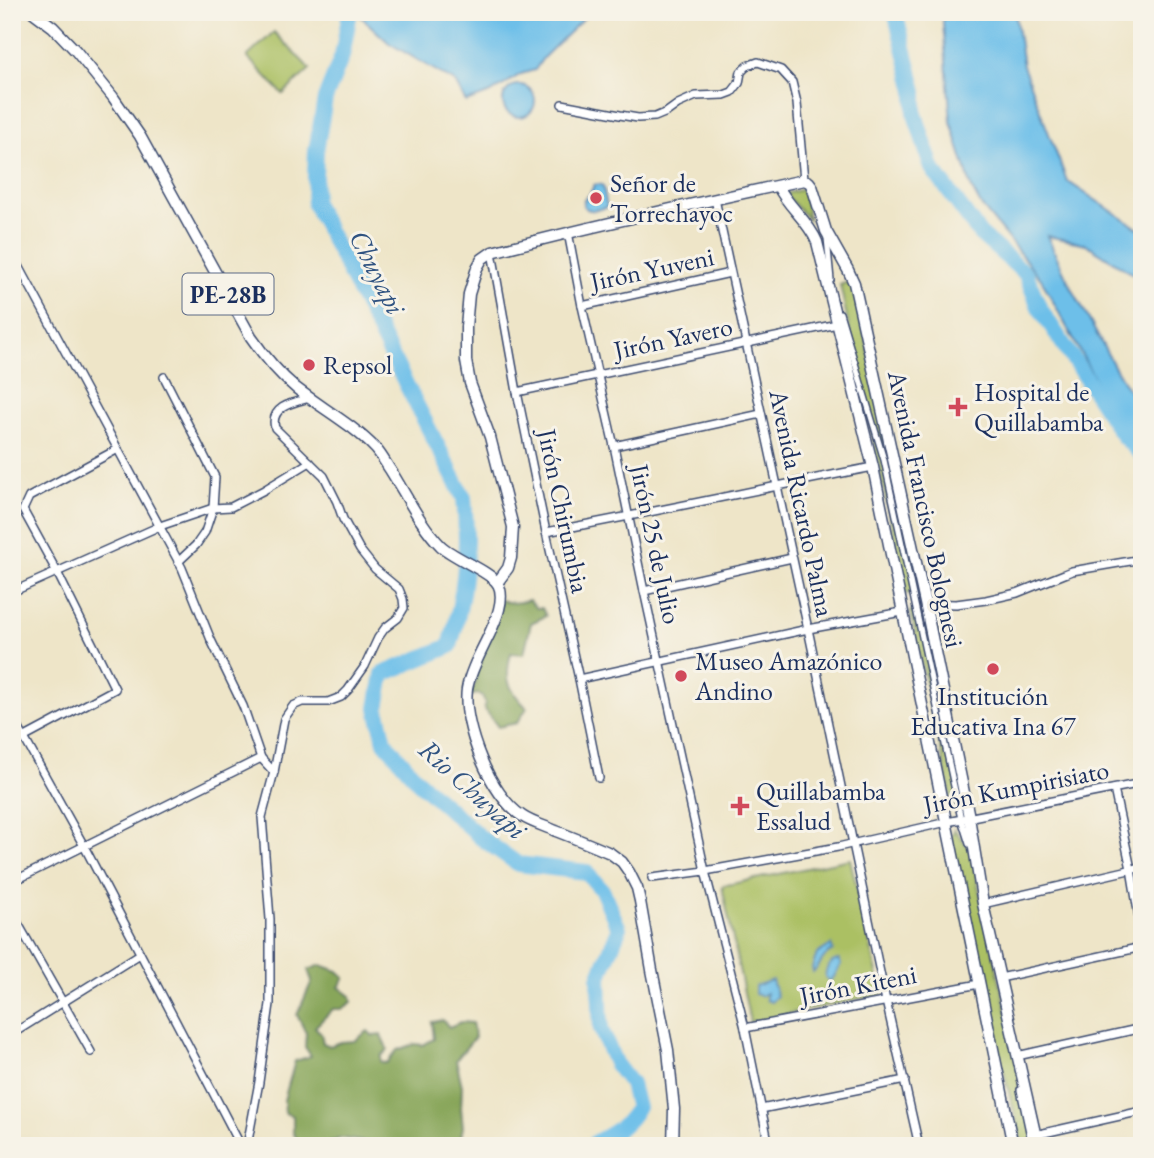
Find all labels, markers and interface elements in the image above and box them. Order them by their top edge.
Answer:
place label: Señor de Torrechayoc [610,166,733,230]
marker: Señor de Torrechayoc [588,190,604,206]
water label: Chuyapi [341,224,415,322]
street label: Jirón Yuveni [585,239,717,299]
road number: PE-28B [182,274,274,314]
street label: Jirón Yavero [609,309,735,368]
place label: Repsol [323,348,392,382]
marker: Repsol [301,357,317,373]
street label: Avenida Francisco Bolognesi [880,366,972,651]
place label: Hospital de Quillabamba [974,375,1104,439]
street label: Avenida Ricardo Palma [761,385,843,620]
marker: Hospital de Quillabamba [948,397,968,417]
street label: Jirón Chirumbia [530,424,598,597]
street label: Jirón 25 de Julio [622,459,690,627]
place label: Museo Amazónico Andino [694,644,882,708]
marker: Institución Educativa Ina 67 [985,661,1001,677]
marker: Museo Amazónico Andino [673,668,689,684]
place label: Institución Educativa Ina 67 [910,679,1076,743]
water label: Rio Chuyapi [411,731,536,848]
street label: Jirón Kumpirisiato [918,752,1112,822]
place label: Quillabamba Essalud [756,774,886,838]
marker: Quillabamba Essalud [730,796,750,816]
street label: Jirón Kiteni [795,957,919,1013]

